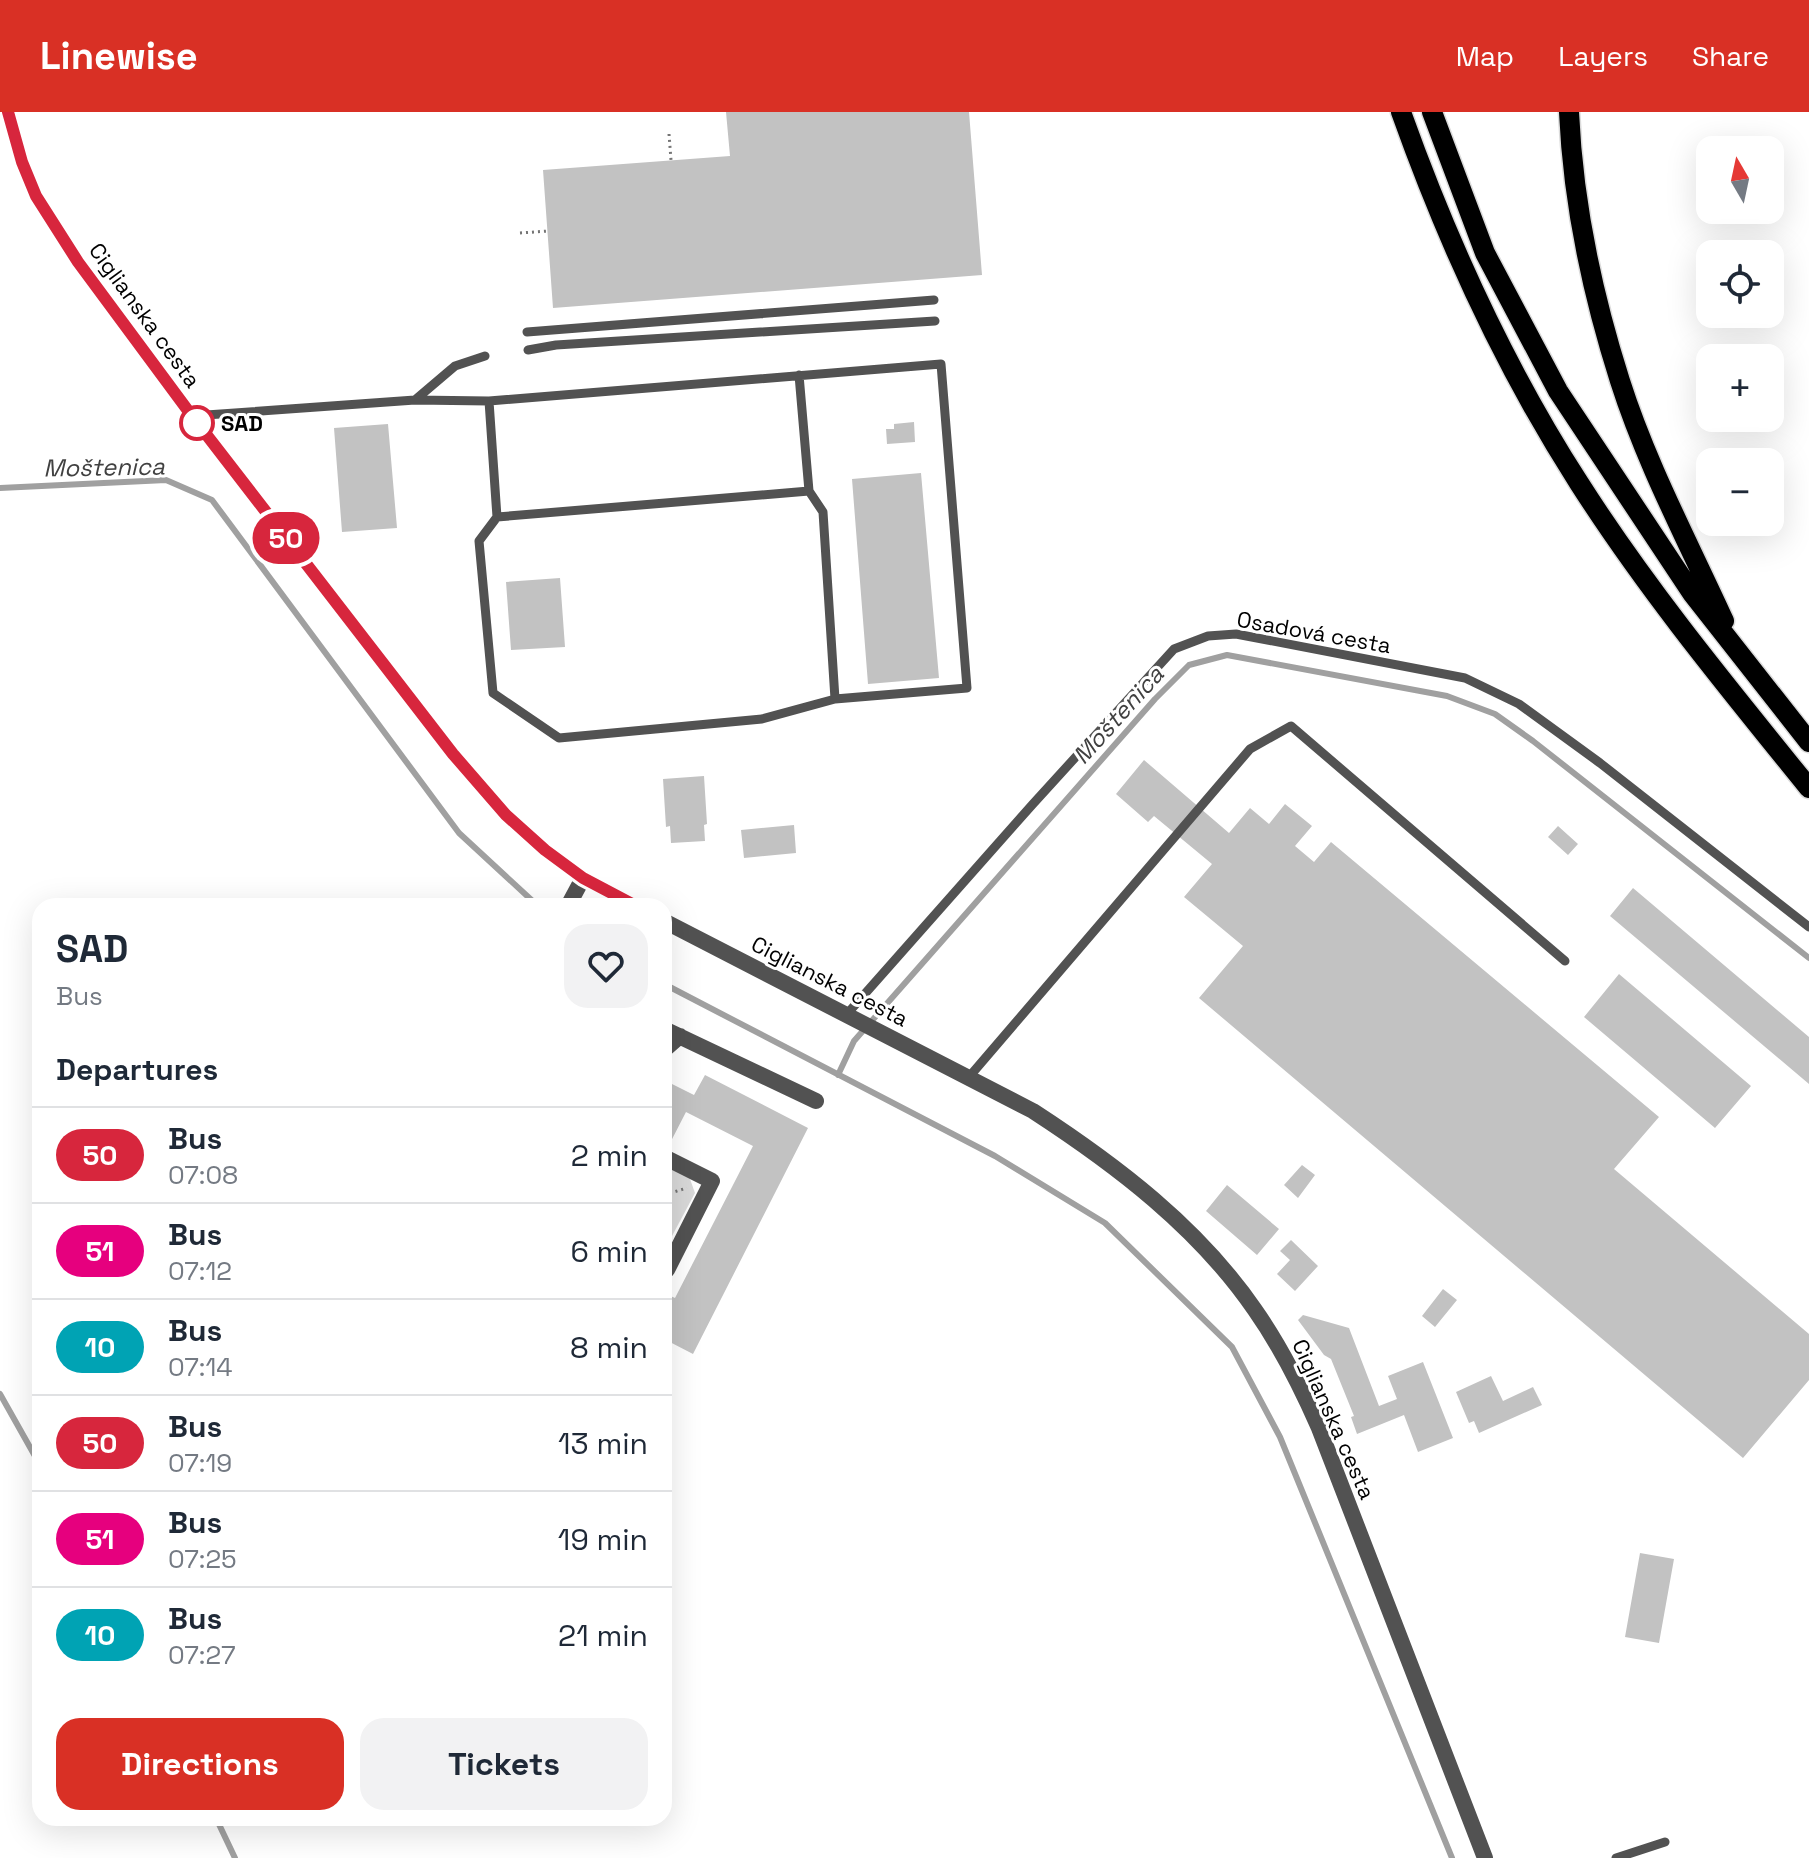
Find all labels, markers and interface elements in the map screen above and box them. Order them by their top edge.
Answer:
text: Linewise [40,32,198,80]
text: Map [1456,38,1514,74]
text: Layers [1558,38,1648,74]
text: Share [1692,38,1769,74]
north arrow [1696,136,1784,224]
map controls [1696,136,1784,536]
street label: Ciglianska cesta [83,237,207,393]
button: locate [1696,240,1784,328]
button: + [1696,344,1784,432]
marker: SAD [180,406,214,440]
place label: SAD [221,409,263,437]
button: − [1696,448,1784,536]
water label: Moštenica [43,450,165,484]
line badge: 50 [250,512,322,564]
text: 50 [269,520,303,556]
street label: Osadová cesta [1235,605,1394,659]
water label: Moštenica [1066,659,1170,771]
button: heart [564,924,648,1008]
text: SAD [56,925,128,973]
street label: Ciglianska cesta [747,929,913,1033]
text: Bus [56,979,103,1013]
text: Departures [56,1050,218,1089]
text: Bus [168,1119,222,1158]
text: 2 min [571,1136,648,1175]
text: 50 [83,1137,117,1173]
text: 07:08 [168,1158,238,1192]
text: Bus [168,1215,222,1254]
text: 6 min [570,1232,648,1271]
text: 51 [86,1233,114,1269]
text: 07:12 [168,1254,232,1288]
text: Bus [168,1311,222,1350]
text: 8 min [570,1328,648,1367]
text: 10 [85,1329,115,1365]
street label: Ciglianska cesta [1286,1335,1382,1504]
text: 07:14 [168,1350,233,1384]
text: Bus [168,1407,222,1446]
text: 13 min [558,1424,648,1463]
text: 50 [83,1425,117,1461]
text: 07:19 [168,1446,232,1480]
text: Bus [168,1503,222,1542]
text: 19 min [558,1520,648,1559]
text: 51 [86,1521,114,1557]
text: 07:25 [168,1542,237,1576]
text: Bus [168,1599,222,1638]
text: 21 min [558,1616,648,1655]
text: 10 [85,1617,115,1653]
text: 07:27 [168,1638,236,1672]
button: Directions [56,1718,344,1810]
button: Tickets [360,1718,648,1810]

